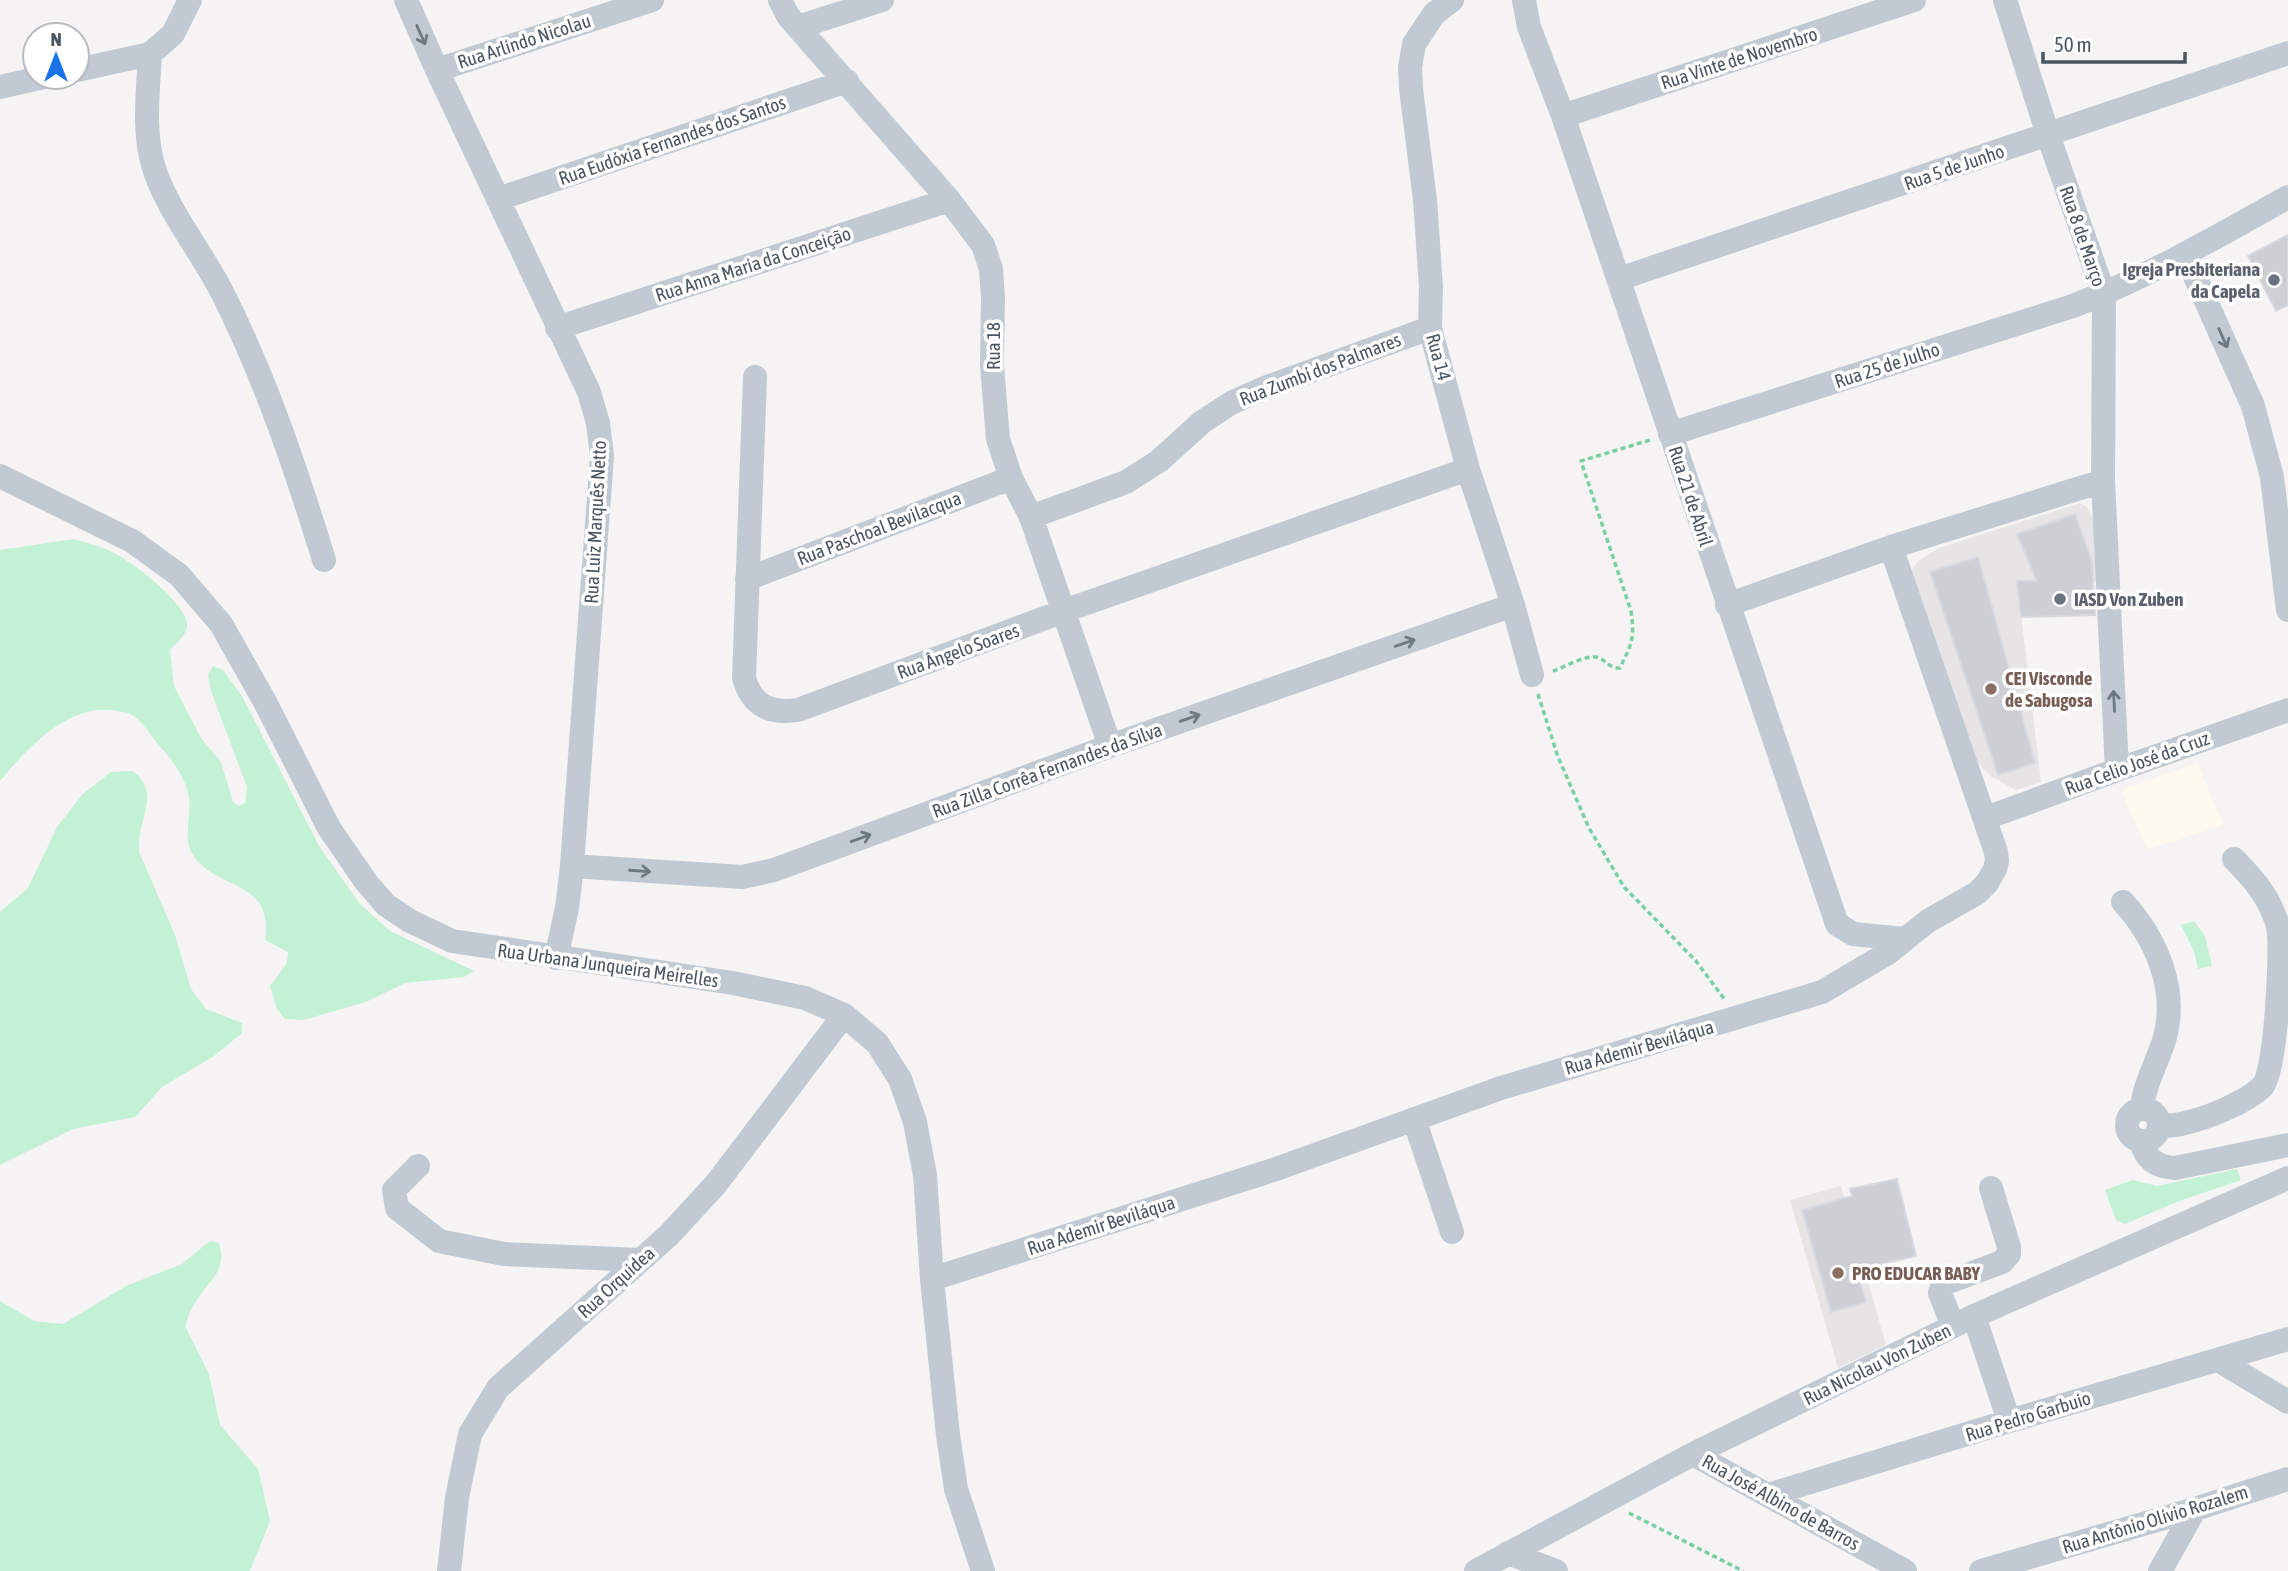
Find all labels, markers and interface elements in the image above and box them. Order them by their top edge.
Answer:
street label: Rua Arlindo Nicolau [455,9,593,73]
north arrow [21,21,91,91]
scale bar [2043,21,2185,65]
street label: Rua Vinte de Novembro [1658,22,1820,94]
one-way arrow [416,24,429,45]
text: N [50,28,62,50]
text: 50 m [2054,32,2092,56]
street label: Rua Eudóxia Fernandes dos Santos [556,91,789,189]
street label: Rua 5 de Junho [1901,140,2007,194]
street label: Rua 8 de Março [2056,183,2111,289]
street label: Rua Anna Maria da Conceição [652,222,854,306]
place label: Igreja Presbiteriana da Capela [2123,258,2260,302]
marker: Igreja Presbiteriana da Capela [2266,272,2282,288]
street label: Rua 18 [982,322,1004,370]
one-way arrow [2217,327,2230,348]
street label: Rua Zumbí dos Palmares [1236,328,1404,410]
street label: Rua 14 [1422,331,1456,383]
street label: Rua 25 de Julho [1832,338,1942,392]
street label: Rua Luiz Marquês Netto [580,440,610,604]
street label: Rua 21 de Abril [1664,443,1718,549]
street label: Rua Paschoal Bevilacqua [794,487,964,569]
place label: IASD Von Zuben [2074,588,2183,610]
marker: IASD Von Zuben [2052,591,2068,607]
street label: Rua Ângelo Soares [894,619,1022,683]
one-way arrow [1393,636,1415,648]
place label: CEI Visconde de Sabugosa [2005,667,2093,711]
marker: CEI Visconde de Sabugosa [1983,681,1999,697]
one-way arrow [2107,690,2120,713]
one-way arrow [1179,711,1201,724]
street label: Rua Zilla Corrêa Fernandes da Silva [929,718,1165,822]
street label: Rua Celio José da Cruz [2062,727,2212,799]
one-way arrow [850,831,872,843]
one-way arrow [629,864,652,877]
street label: Rua Urbana Junqueira Meirelles [496,939,720,991]
street label: Rua Ademir Beviláqua [1562,1015,1716,1079]
street label: Rua Ademir Beviláqua [1024,1191,1178,1259]
street label: Rua Orquidea [573,1242,659,1322]
place label: PRO EDUCAR BABY [1852,1262,1981,1284]
marker: PRO EDUCAR BABY [1830,1265,1846,1281]
street label: Rua Nicolau Von Zuben [1800,1319,1954,1409]
street label: Rua Pedro Garbuio [1963,1386,2093,1446]
street label: Rua José Albino de Barros [1698,1450,1864,1555]
street label: Rua Antônio Olívio Rozalem [2059,1480,2251,1558]

